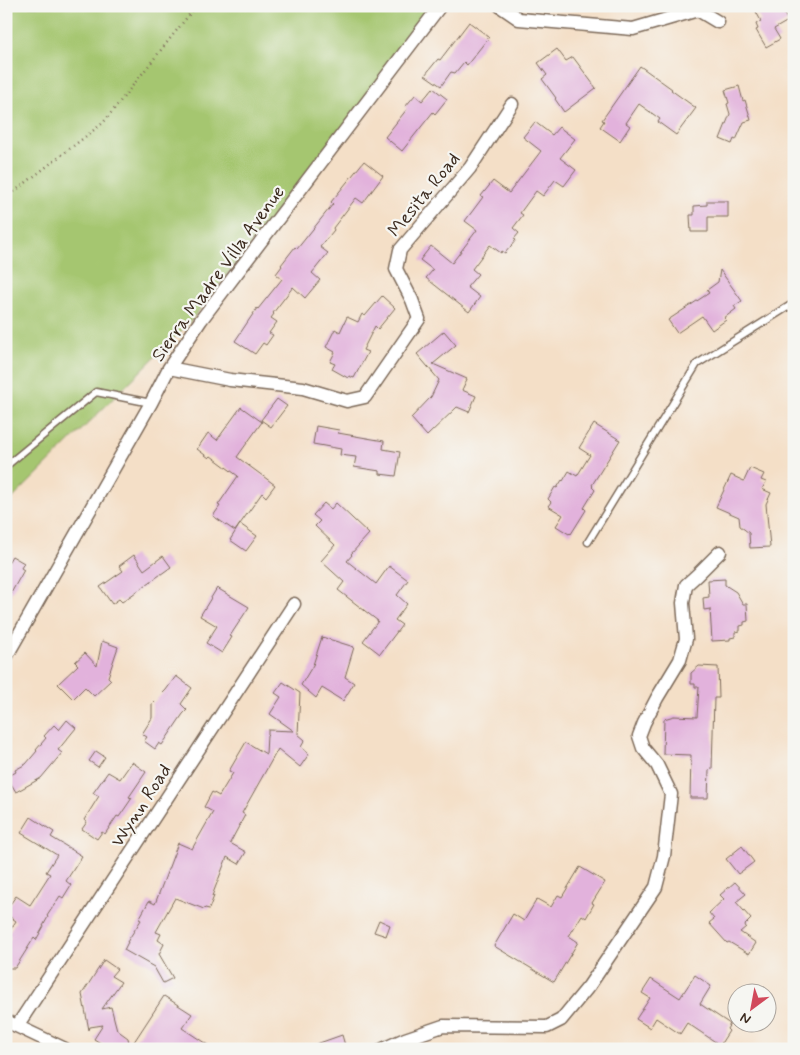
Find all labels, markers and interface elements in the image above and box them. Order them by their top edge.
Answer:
street label: Mesita Road [382,147,466,242]
street label: Sierra Madre Villa Avenue [146,181,291,367]
street label: Wynn Road [105,759,177,852]
north arrow [728,982,778,1032]
text: N [737,1008,754,1028]

